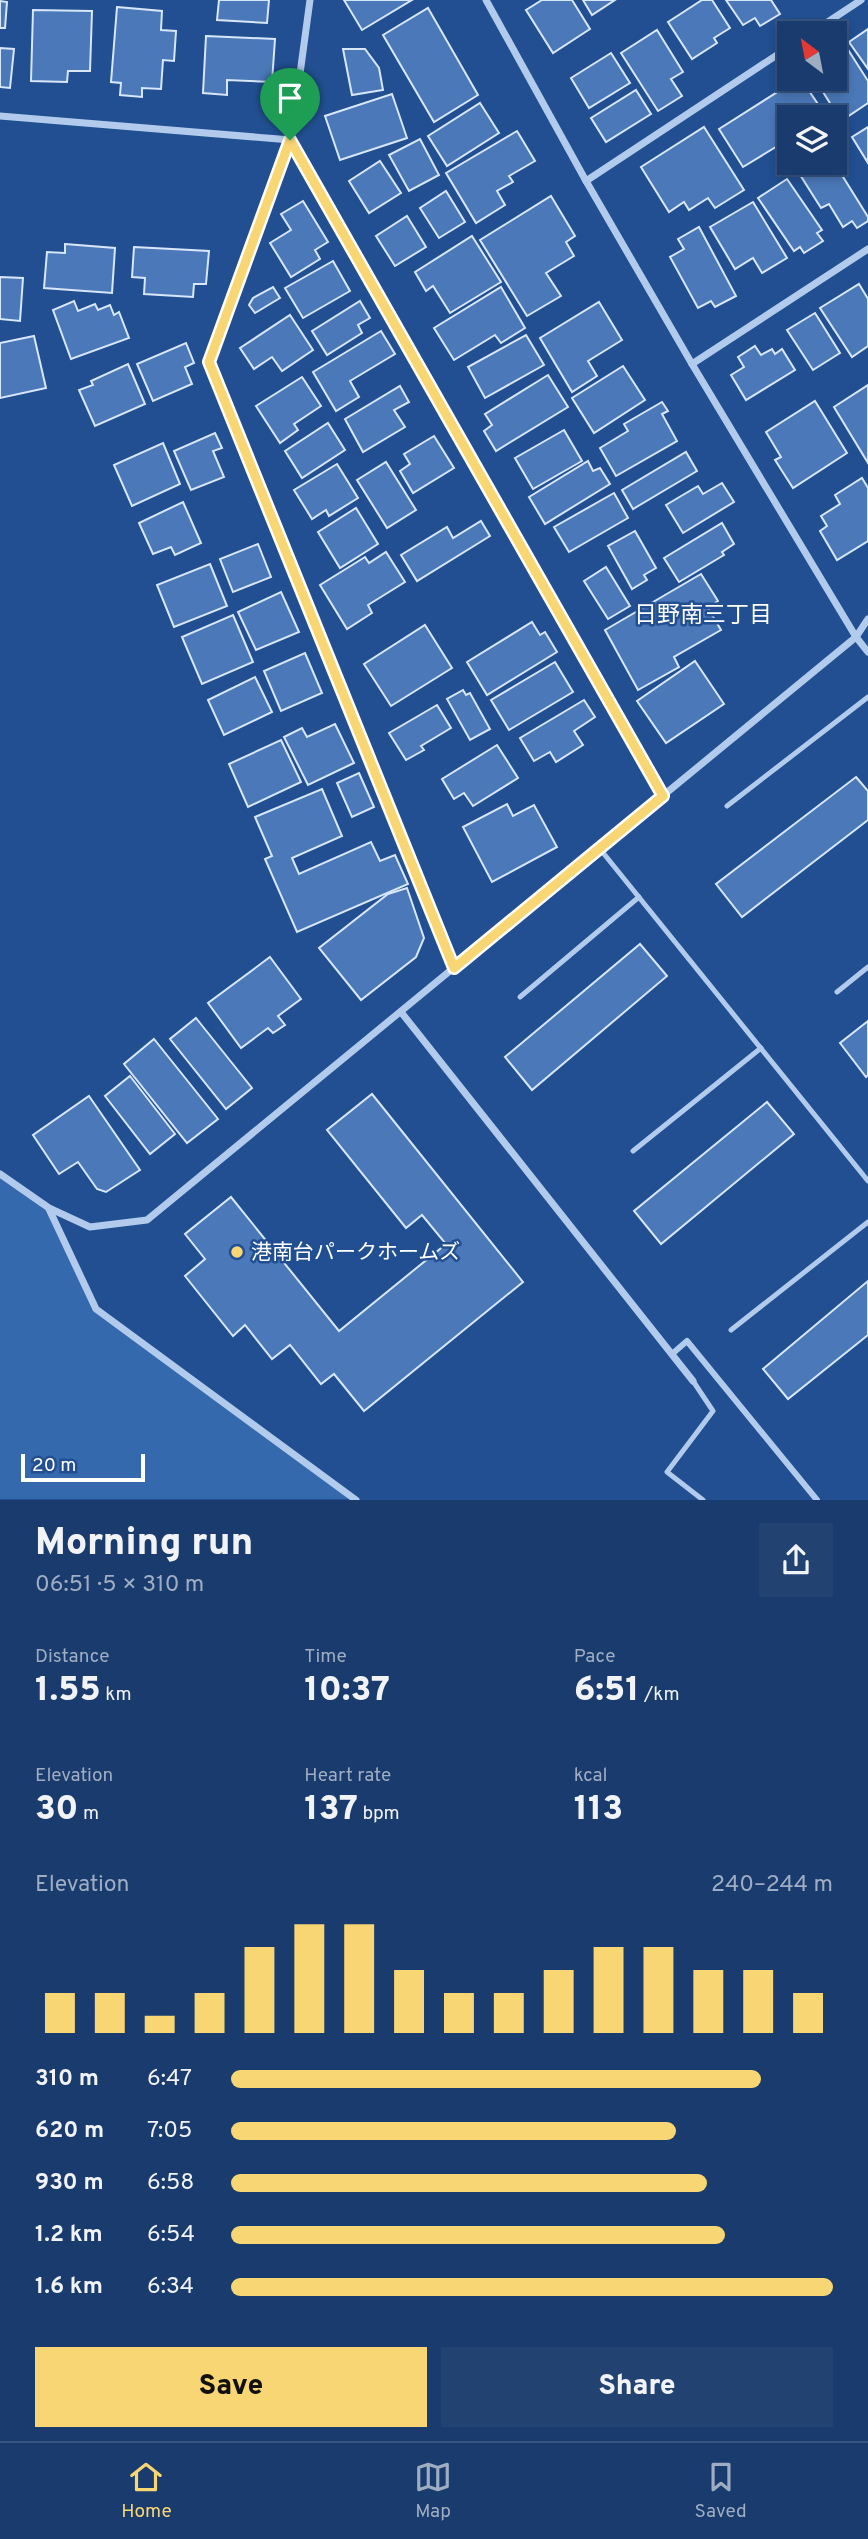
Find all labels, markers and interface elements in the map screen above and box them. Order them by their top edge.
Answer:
north arrow [777,21,847,91]
map controls [777,21,847,175]
pin [260,68,320,140]
icon: arrive [271,79,309,117]
button: layers [777,105,847,175]
district label: 日野南三丁目 [634,602,772,631]
place label: 港南台パークホームズ [251,1240,460,1267]
marker: 港南台パークホームズ [229,1244,245,1260]
scale bar [21,1450,145,1482]
text: 20 m [32,1454,76,1478]
text: Morning run [35,1520,253,1569]
button: share [759,1523,833,1597]
text: 06:51 · 5 × 310 m [35,1571,204,1600]
text: Distance [35,1645,110,1669]
text: Time [304,1645,347,1669]
text: Pace [574,1645,615,1669]
text: 1.55 [35,1669,101,1713]
text: 10:37 [304,1669,390,1713]
text: 6:51 [574,1669,640,1713]
text: km [101,1683,132,1707]
text: /km [640,1683,680,1707]
text: Elevation [35,1764,113,1788]
text: Heart rate [304,1764,391,1788]
text: kcal [574,1764,607,1788]
text: 30 [35,1788,79,1832]
text: 137 [304,1788,358,1832]
text: 113 [574,1788,623,1832]
text: m [79,1802,99,1826]
text: bpm [358,1802,400,1826]
text: Elevation [35,1871,130,1900]
text: 240–244 m [711,1871,833,1900]
text: 310 m [35,2065,99,2094]
text: 6:47 [147,2065,192,2094]
text: 620 m [35,2117,104,2146]
text: 7:05 [147,2117,192,2146]
text: 930 m [35,2169,104,2198]
text: 6:58 [147,2169,194,2198]
text: 1.2 km [35,2221,103,2250]
text: 6:54 [147,2221,195,2250]
text: 1.6 km [35,2273,103,2302]
text: 6:34 [147,2273,194,2302]
button: Save [35,2347,427,2427]
button: Share [441,2347,833,2427]
tab: Home [121,2458,172,2524]
tab: Map [414,2458,452,2524]
tab: Saved [695,2458,747,2524]

